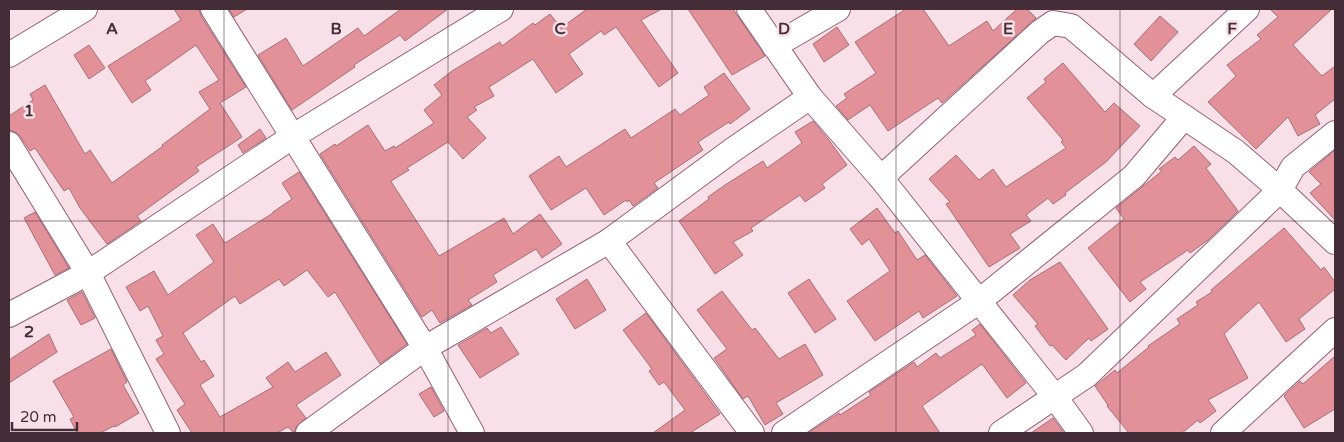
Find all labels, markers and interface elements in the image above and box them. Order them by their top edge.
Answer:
text: A [106,19,118,39]
text: B [330,19,342,39]
text: C [554,19,566,39]
text: D [778,19,790,39]
text: E [1003,19,1013,39]
text: F [1227,19,1237,39]
text: 1 [24,101,34,121]
text: 2 [24,322,34,342]
scale bar [12,400,78,432]
text: 20 m [20,408,57,426]

